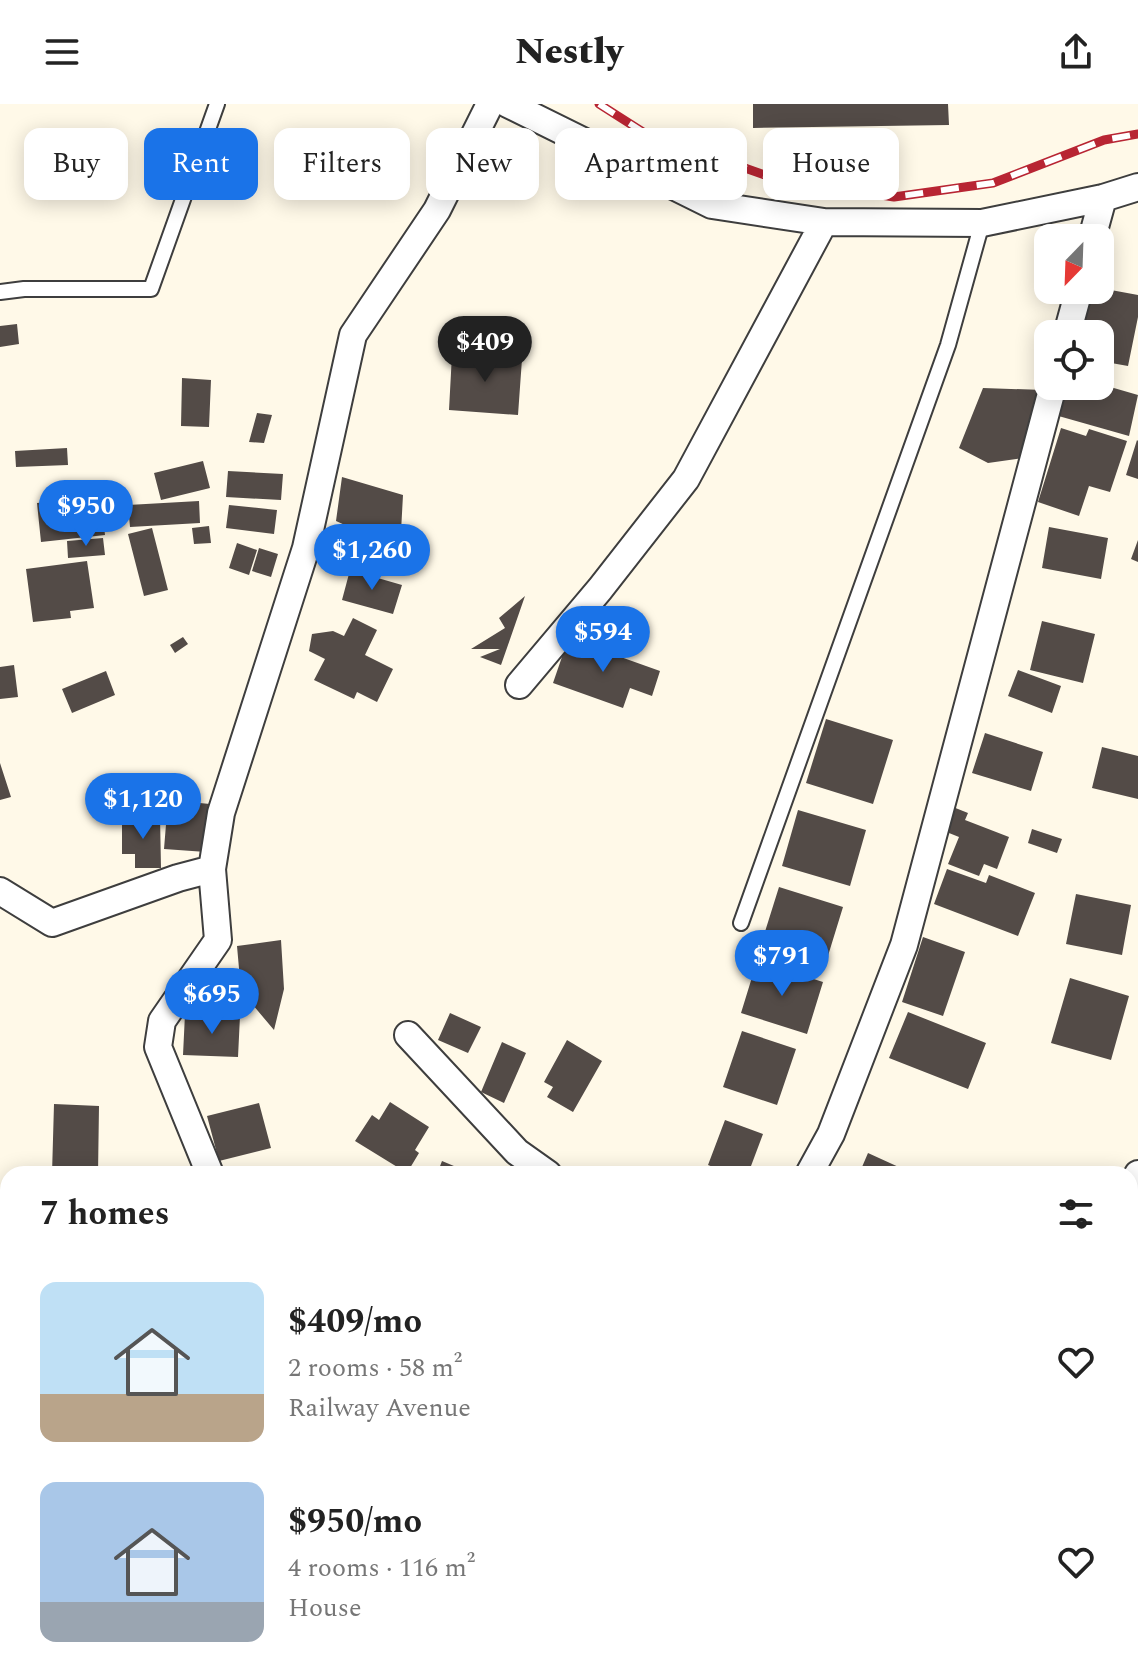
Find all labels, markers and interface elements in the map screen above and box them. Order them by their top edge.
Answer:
text: Nestly [515,25,623,80]
icon: menu [40,30,84,74]
icon: share [1054,30,1098,74]
chip: Buy [24,128,128,200]
chip: Rent [144,128,258,200]
chip: Filters [274,128,410,200]
chip: New [426,128,539,200]
chip: Apartment [555,128,747,200]
chip: House [763,128,899,200]
north arrow [1034,224,1114,304]
map controls [1034,224,1114,400]
pin: $409 [438,316,532,384]
button: locate [1034,320,1114,400]
text: $409 [456,322,514,362]
pin: $950 [39,480,133,548]
text: $950 [57,486,115,526]
pin: $1,260 [307,524,437,592]
text: $1,260 [332,530,412,570]
pin: $594 [556,606,650,674]
text: $594 [574,612,632,652]
pin: $1,120 [78,773,208,841]
text: $1,120 [103,779,183,819]
pin: $791 [735,930,829,998]
text: $791 [753,936,811,976]
pin: $695 [165,968,259,1036]
text: $695 [183,974,241,1014]
text: 7 homes [40,1188,170,1240]
icon: filters [1054,1192,1098,1236]
text: $409/mo [288,1296,422,1348]
icon: home [104,1314,200,1410]
icon: heart [1054,1340,1098,1384]
text: 2 rooms · 58 m² [288,1348,462,1388]
text: Railway Avenue [288,1388,471,1428]
text: $950/mo [288,1496,422,1548]
icon: home [104,1514,200,1610]
icon: heart [1054,1540,1098,1584]
text: 4 rooms · 116 m² [288,1548,475,1588]
text: House [288,1588,362,1628]

